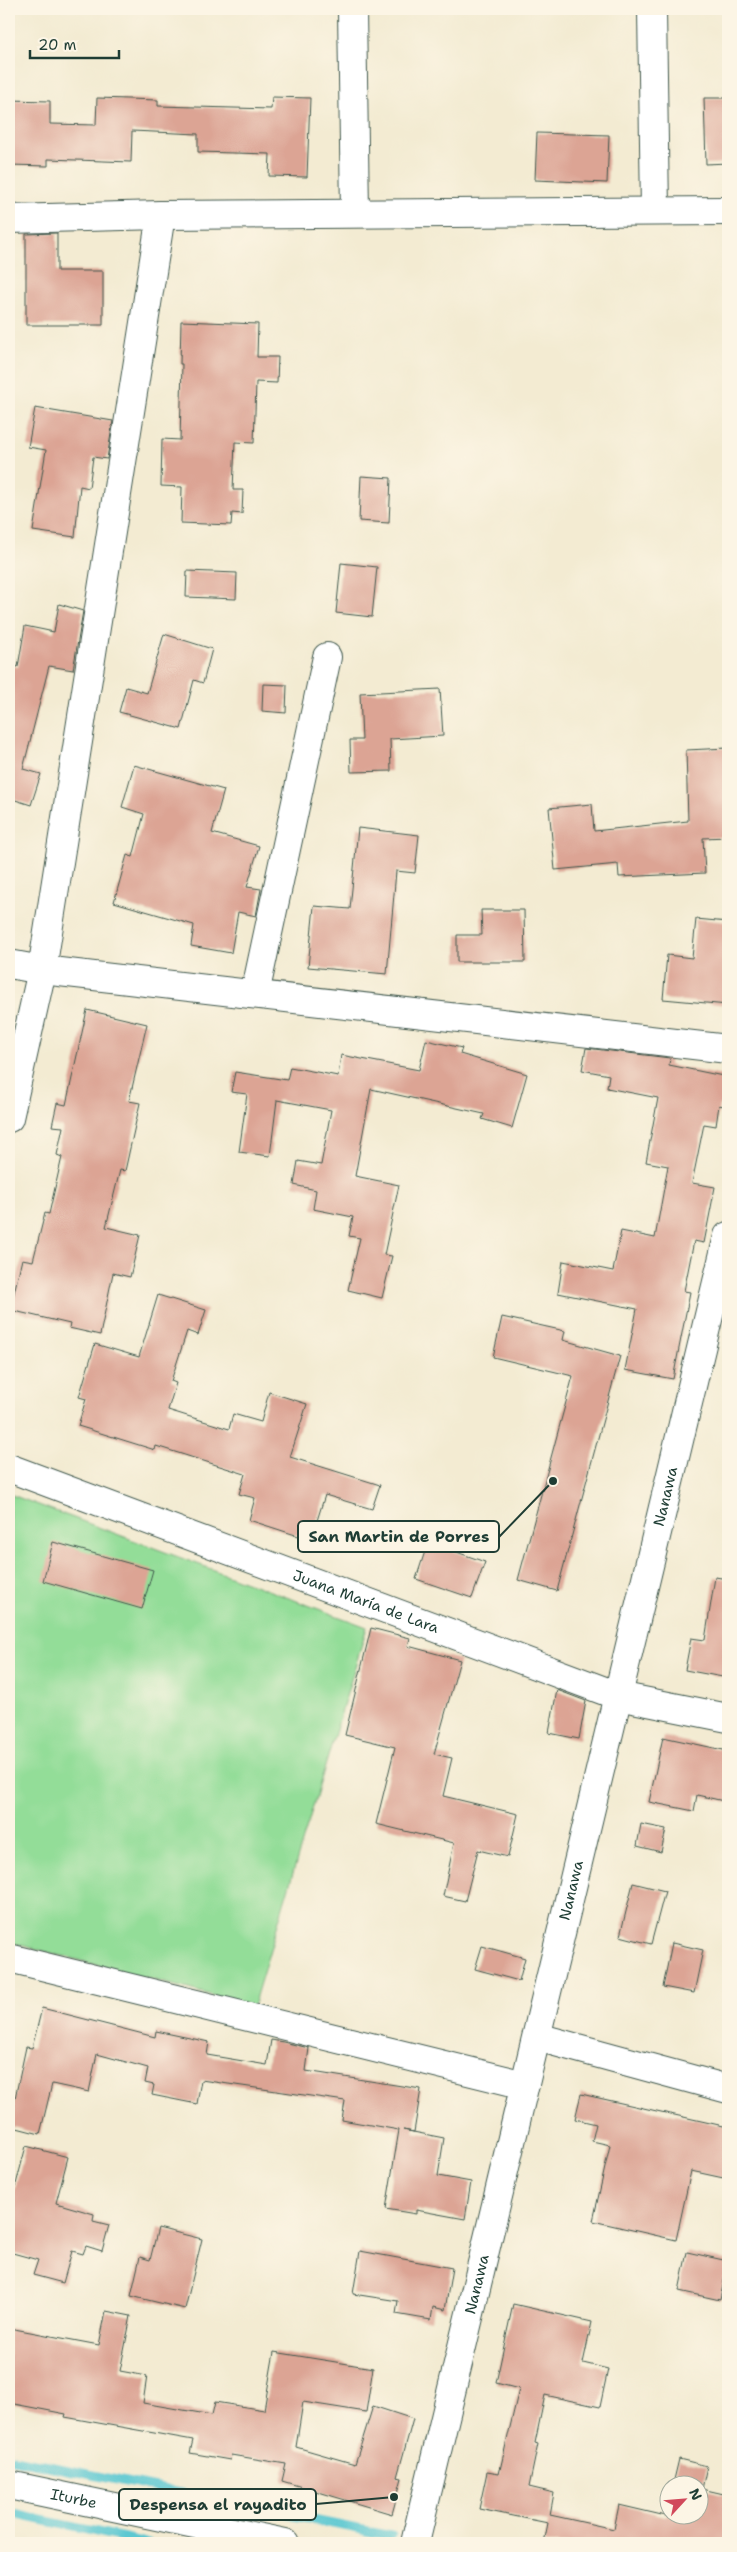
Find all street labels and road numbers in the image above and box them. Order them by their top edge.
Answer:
street label: Nanawa [649,1464,683,1528]
street label: Juana María de Lara [290,1565,442,1638]
street label: Nanawa [554,1858,588,1922]
street label: Nanawa [460,2252,494,2316]
street label: Iturbe [49,2484,99,2513]

